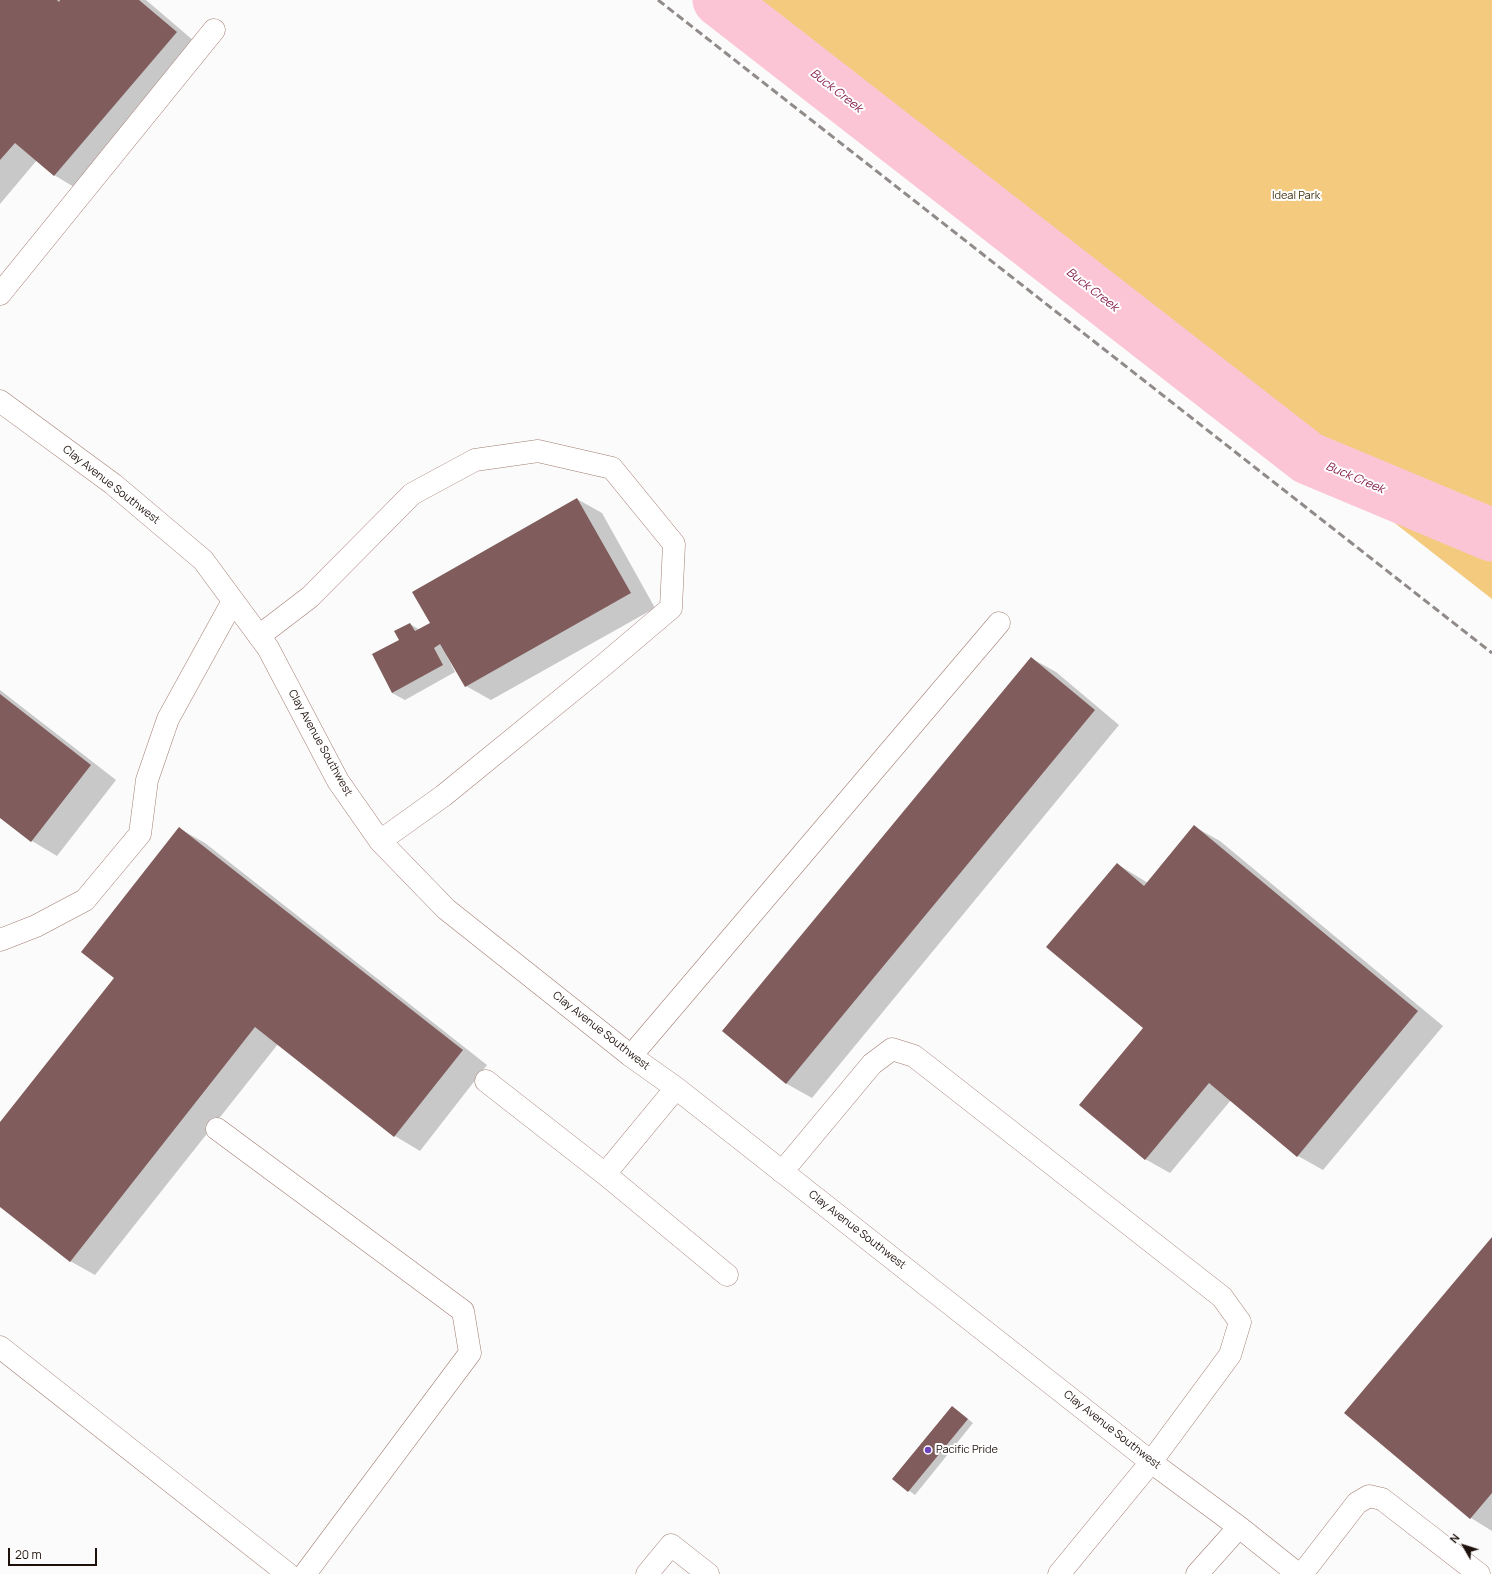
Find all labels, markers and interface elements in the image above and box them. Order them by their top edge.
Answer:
water label: Buck Creek [807,66,865,116]
park label: Ideal Park [1272,189,1320,203]
water label: Buck Creek [1063,265,1121,315]
street label: Clay Avenue Southwest [60,443,162,527]
water label: Buck Creek [1324,459,1386,497]
street label: Clay Avenue Southwest [285,687,355,799]
street label: Clay Avenue Southwest [550,989,652,1073]
street label: Clay Avenue Southwest [806,1188,908,1272]
street label: Clay Avenue Southwest [1061,1388,1163,1472]
place label: Pacific Pride [936,1443,998,1457]
marker: Pacific Pride [923,1445,933,1455]
north arrow [1444,1526,1484,1566]
text: N [1446,1530,1463,1546]
scale bar [10,1540,99,1566]
text: 20 m [15,1546,42,1563]

